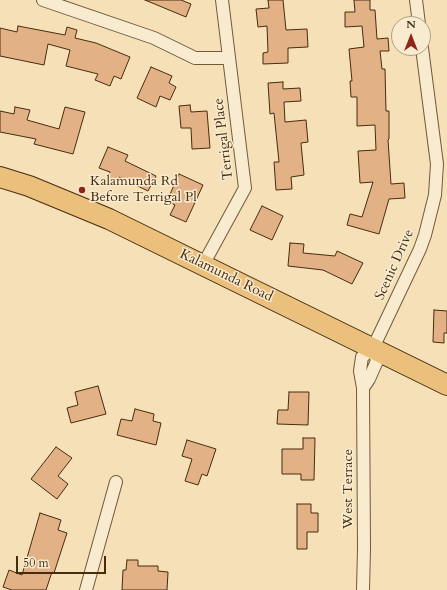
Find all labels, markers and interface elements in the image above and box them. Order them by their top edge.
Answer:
north arrow [391,16,431,56]
text: N [406,17,416,32]
street label: Terrigal Place [211,97,237,181]
place label: Kalamunda Rd Before Terrigal Pl [90,174,197,206]
marker: Kalamunda Rd Before Terrigal Pl [77,185,87,195]
street label: Scenic Drive [372,227,418,303]
street label: Kalamunda Road [177,246,275,306]
street label: West Terrace [341,449,357,529]
scale bar [18,548,108,574]
text: 50 m [23,555,49,571]

